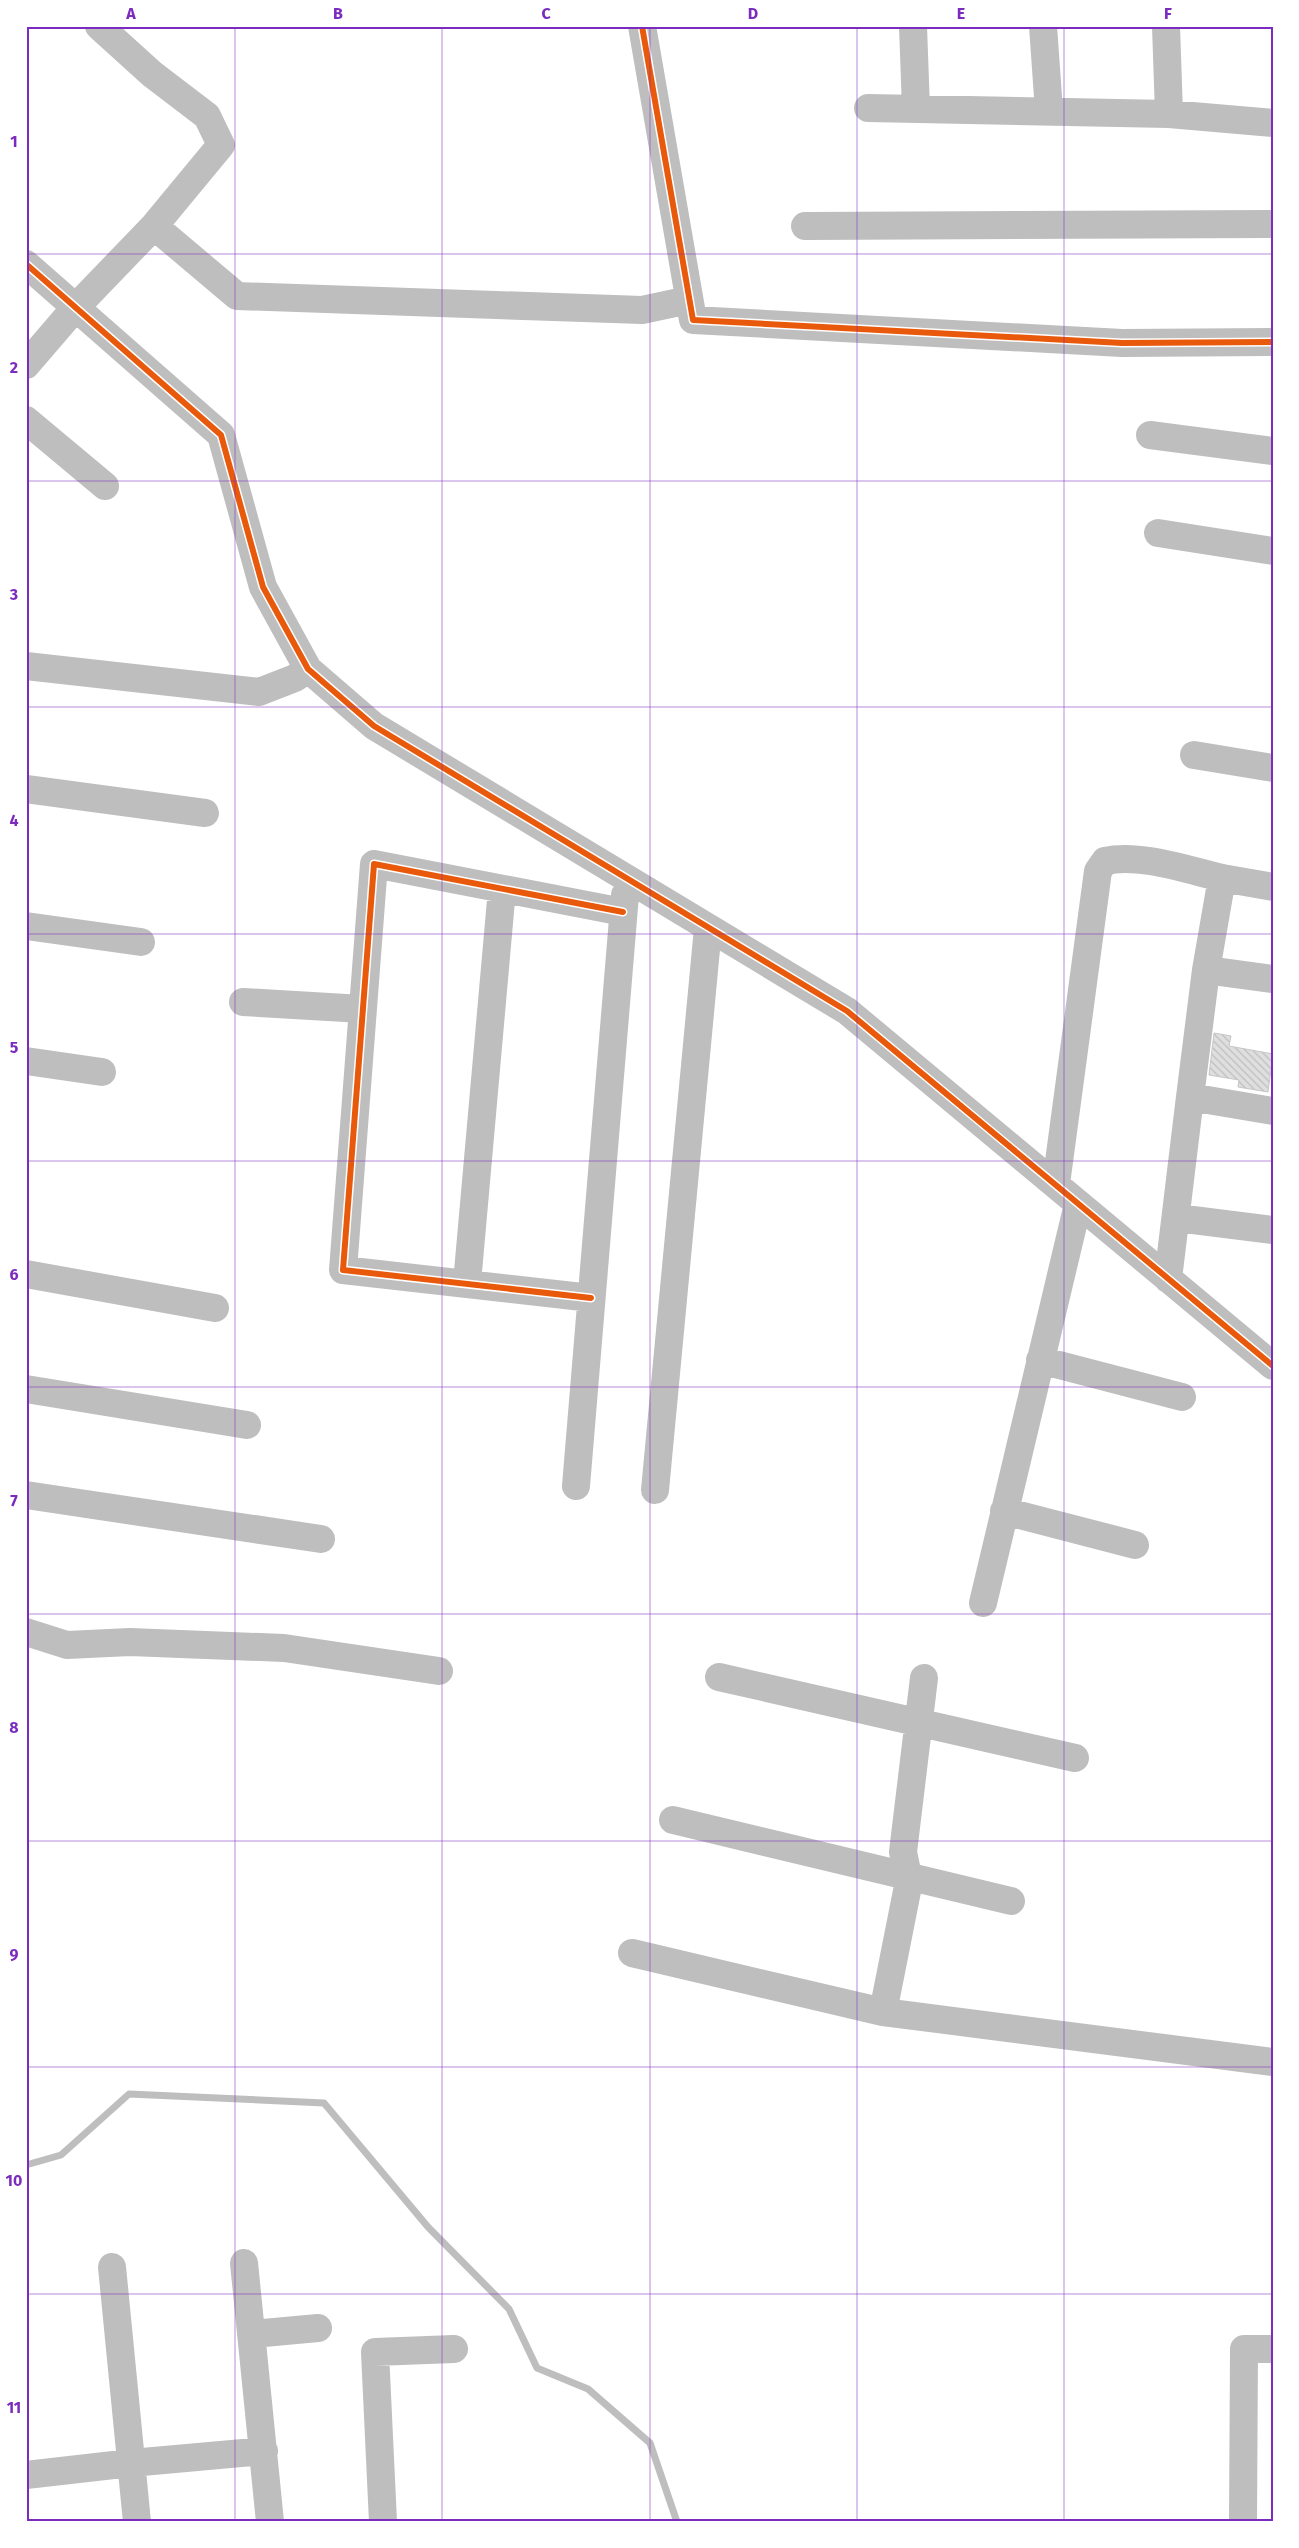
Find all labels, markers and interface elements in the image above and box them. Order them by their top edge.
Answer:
text: A [125,4,136,23]
text: B [333,4,343,23]
text: C [541,4,551,23]
text: D [748,4,758,23]
text: E [957,4,965,23]
text: F [1164,4,1172,23]
text: 1 [10,132,18,151]
text: 2 [10,358,18,377]
text: 3 [9,585,18,604]
text: 4 [9,811,19,830]
text: 5 [10,1038,19,1057]
text: 6 [9,1265,19,1284]
text: 7 [10,1491,18,1510]
text: 8 [9,1718,19,1737]
text: 9 [10,1945,19,1964]
text: 10 [6,2171,22,2190]
text: 11 [7,2398,21,2417]

